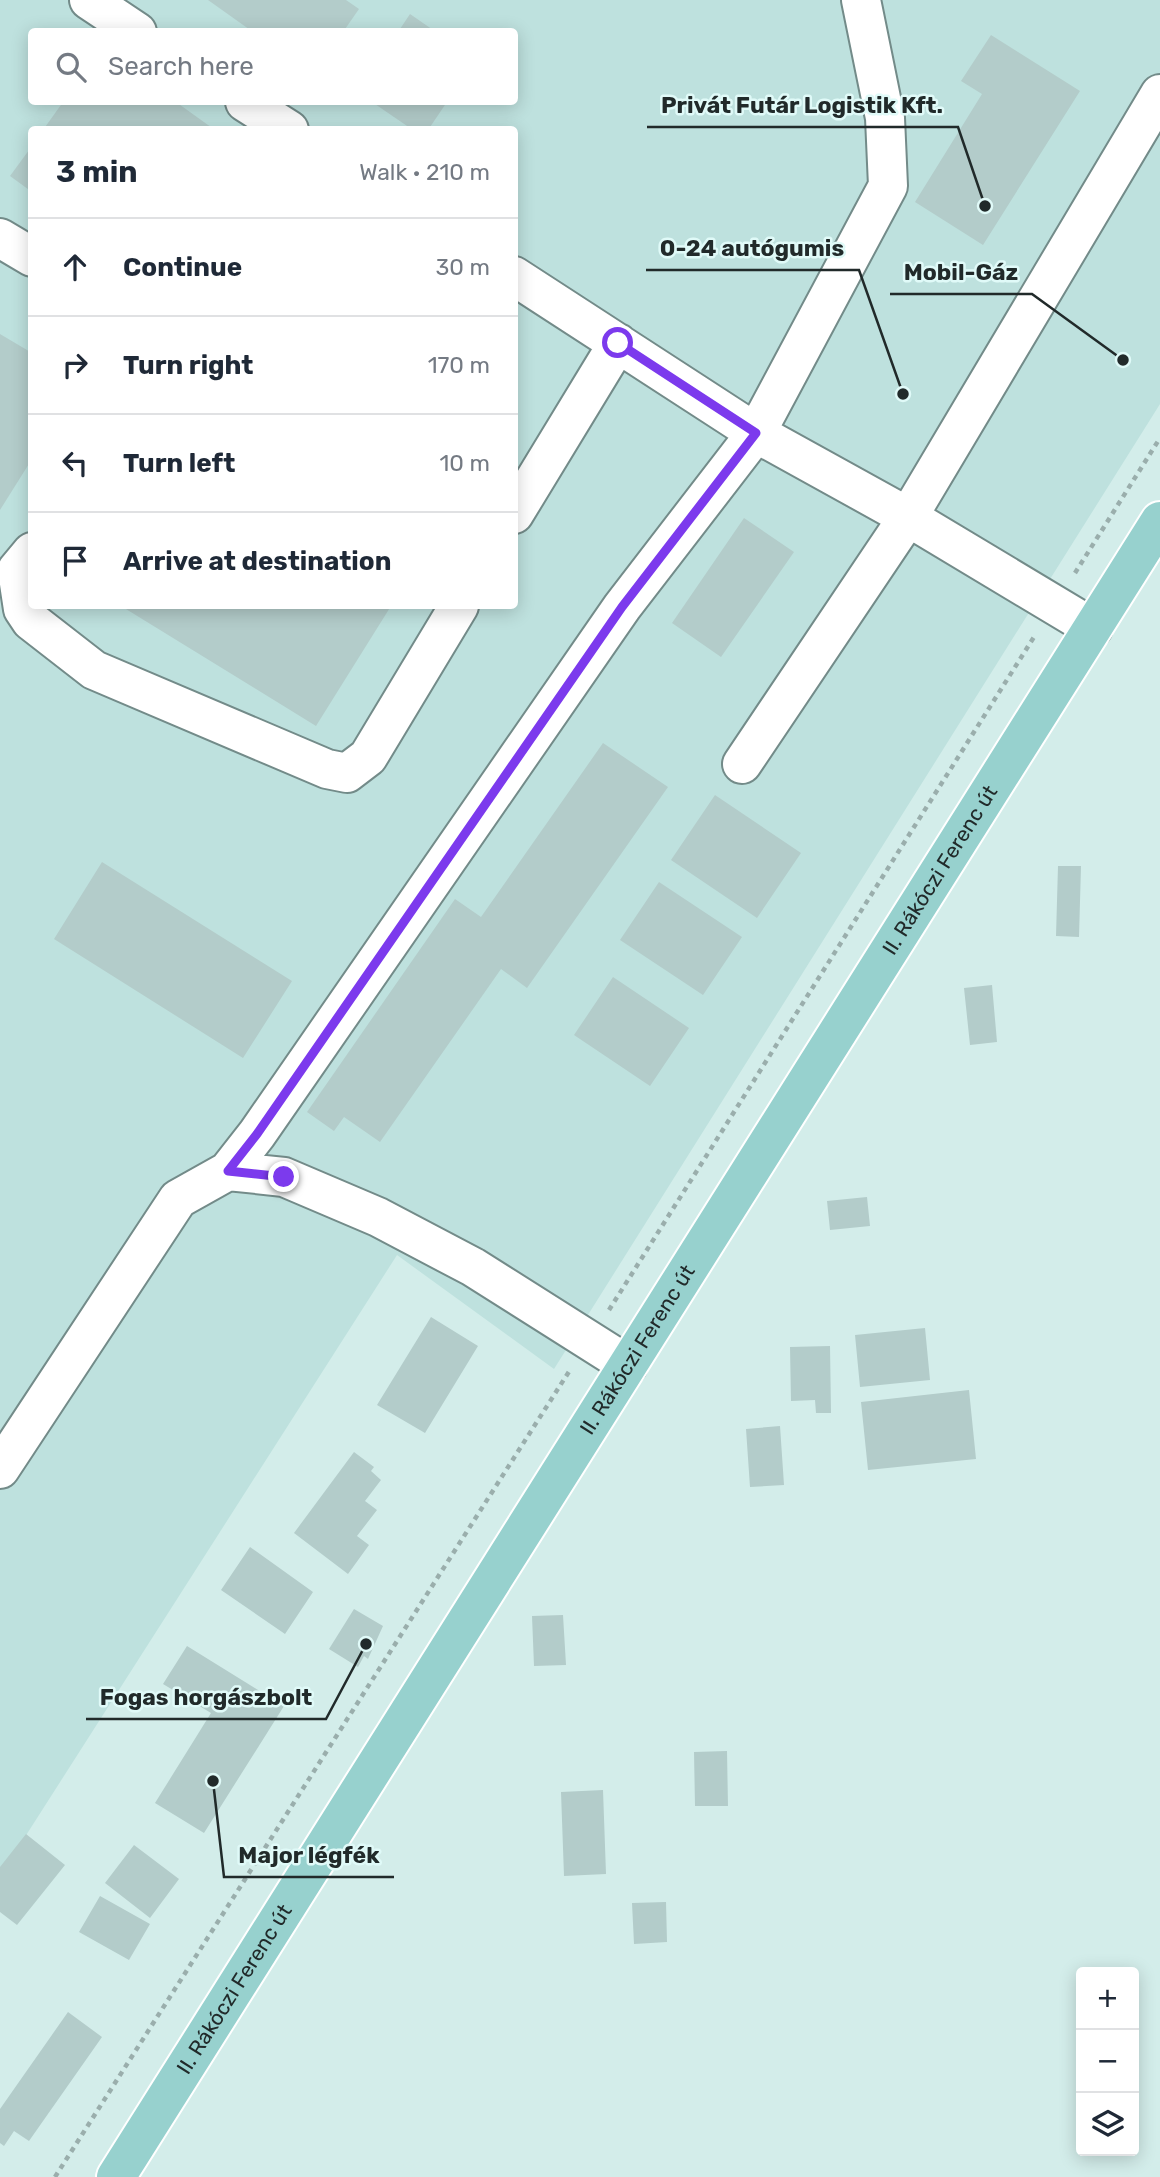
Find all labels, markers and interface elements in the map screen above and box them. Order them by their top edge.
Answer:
search box [28,28,518,105]
icon: search [52,48,90,86]
text: Search here [108,51,254,82]
callout: Privát Futár Logistik Kft. [647,83,958,127]
text: Privát Futár Logistik Kft. [661,91,943,119]
text: 3 min [56,154,138,190]
text: Walk · 210 m [359,158,490,186]
callout: 0-24 autógumis [646,226,859,270]
text: 0-24 autógumis [660,234,844,262]
icon: ahead [56,248,94,286]
callout: Mobil-Gáz [890,250,1032,294]
text: Continue [123,252,242,283]
text: 30 m [435,253,490,281]
text: Mobil-Gáz [904,258,1018,286]
route start [602,327,633,358]
icon: right [56,346,94,384]
text: Turn right [123,350,253,381]
text: 170 m [428,351,490,379]
icon: left [56,444,94,482]
text: Turn left [123,448,235,479]
text: 10 m [439,449,490,477]
icon: arrive [56,542,94,580]
text: Arrive at destination [123,546,391,577]
street label: II. Rákóczi Ferenc út [877,780,1002,959]
route end [268,1161,299,1192]
street label: II. Rákóczi Ferenc út [574,1260,700,1439]
callout: Fogas horgászbolt [86,1675,326,1719]
text: Fogas horgászbolt [100,1683,313,1711]
callout: Major légfék [224,1833,394,1877]
text: Major légfék [238,1841,380,1869]
street label: II. Rákóczi Ferenc út [171,1899,297,2078]
map controls [1076,1967,1139,2156]
button: + [1076,1967,1139,2030]
button: − [1076,2030,1139,2093]
button: layers [1076,2093,1139,2156]

